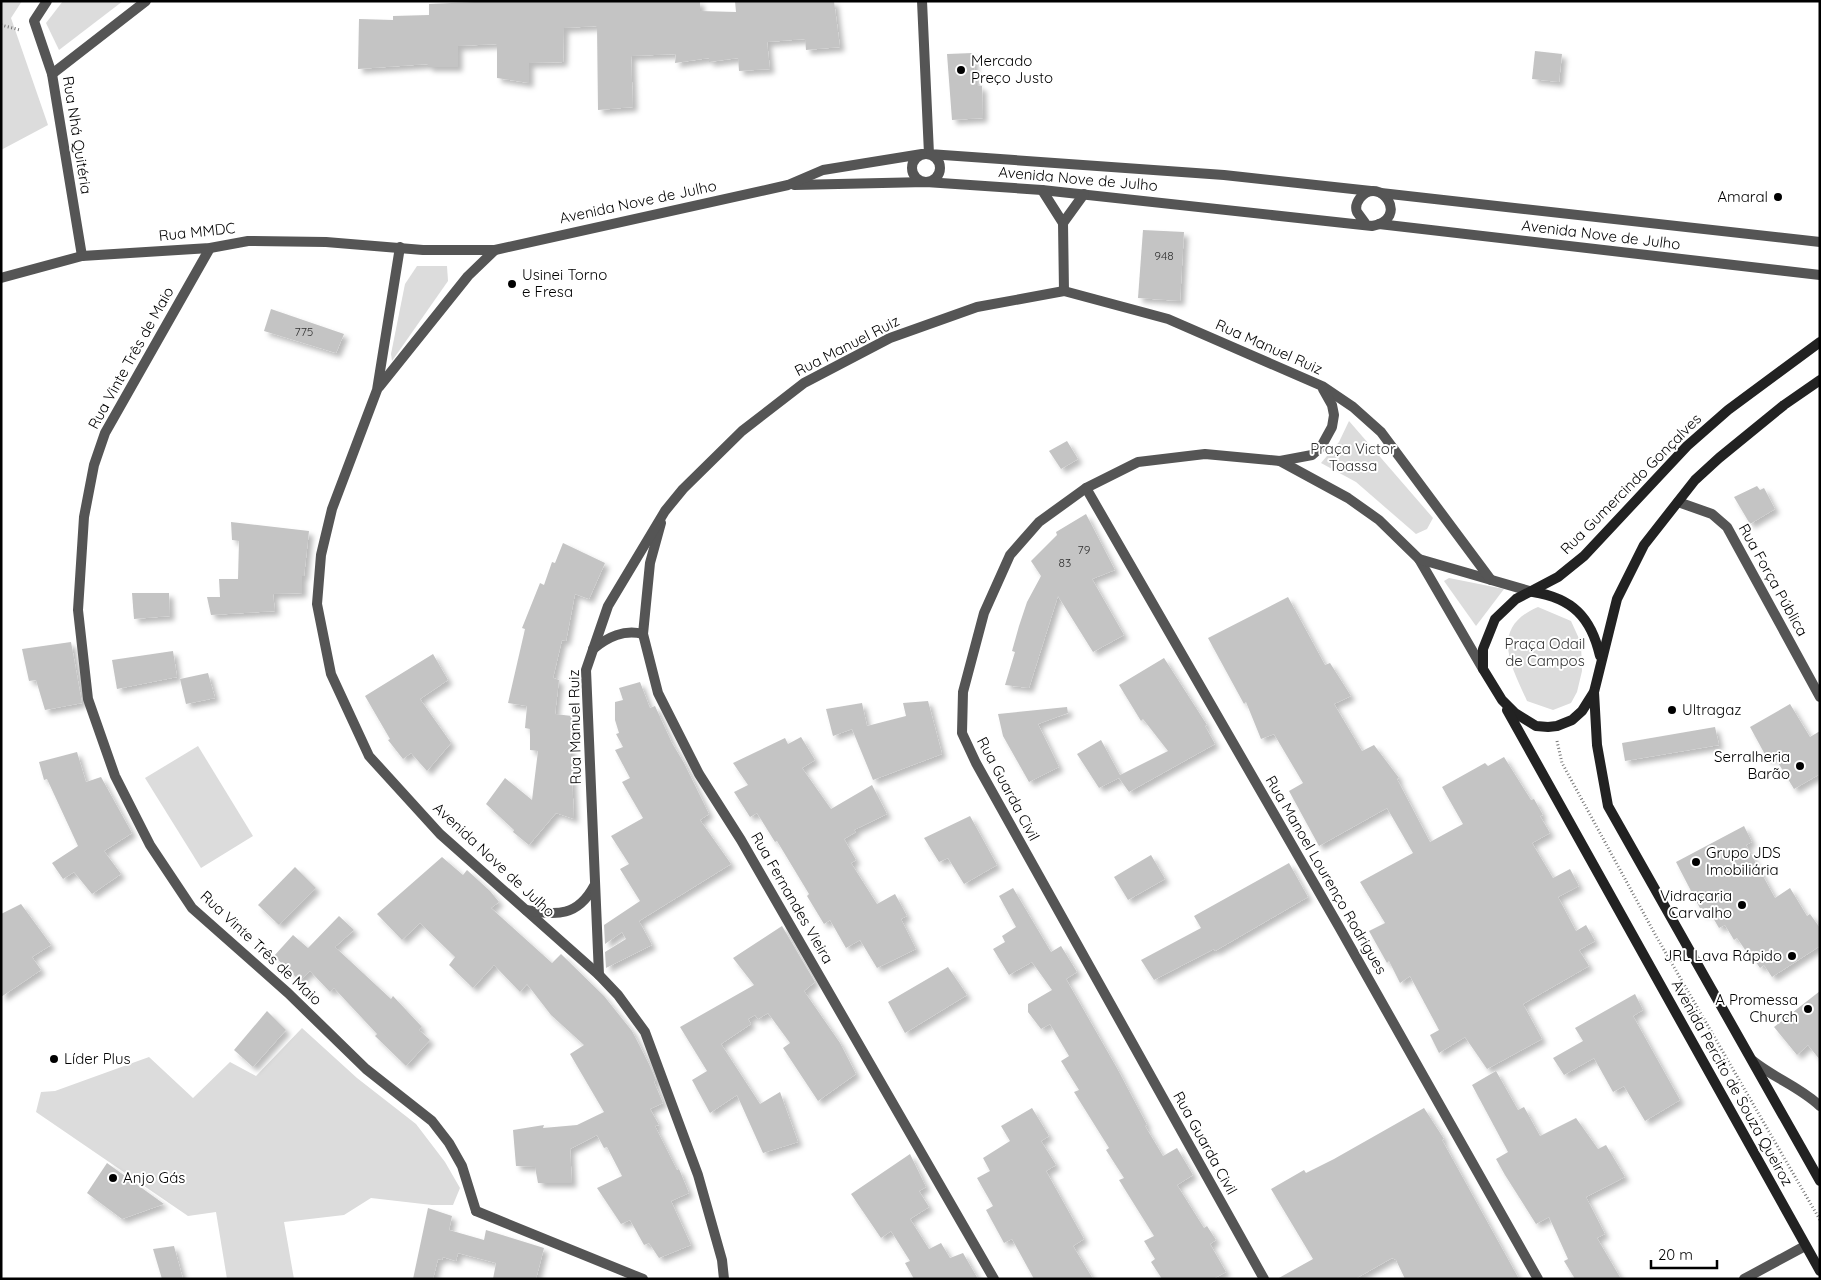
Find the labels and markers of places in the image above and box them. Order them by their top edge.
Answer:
place label: Mercado Preço Justo [971,51,1053,87]
marker: Mercado Preço Justo [955,64,967,76]
place label: Amaral [1717,187,1768,206]
marker: Amaral [1772,191,1784,203]
place label: Usinei Torno e Fresa [522,265,607,301]
marker: Usinei Torno e Fresa [506,278,518,290]
place label: Ultragaz [1682,700,1741,719]
marker: Ultragaz [1666,704,1678,716]
place label: Serralheria Barão [1714,747,1790,783]
marker: Serralheria Barão [1794,760,1806,772]
place label: Grupo JDS Imobiliária [1706,843,1781,879]
marker: Grupo JDS Imobiliária [1690,856,1702,868]
place label: Vidraçaria Carvalho [1660,886,1732,922]
marker: Vidraçaria Carvalho [1736,899,1748,911]
place label: JRL Lava Rápido [1664,946,1782,965]
marker: JRL Lava Rápido [1786,950,1798,962]
place label: A Promessa Church [1715,990,1798,1026]
marker: A Promessa Church [1802,1003,1814,1015]
place label: Líder Plus [64,1049,131,1068]
marker: Líder Plus [48,1053,60,1065]
place label: Anjo Gás [123,1168,185,1187]
marker: Anjo Gás [107,1172,119,1184]

